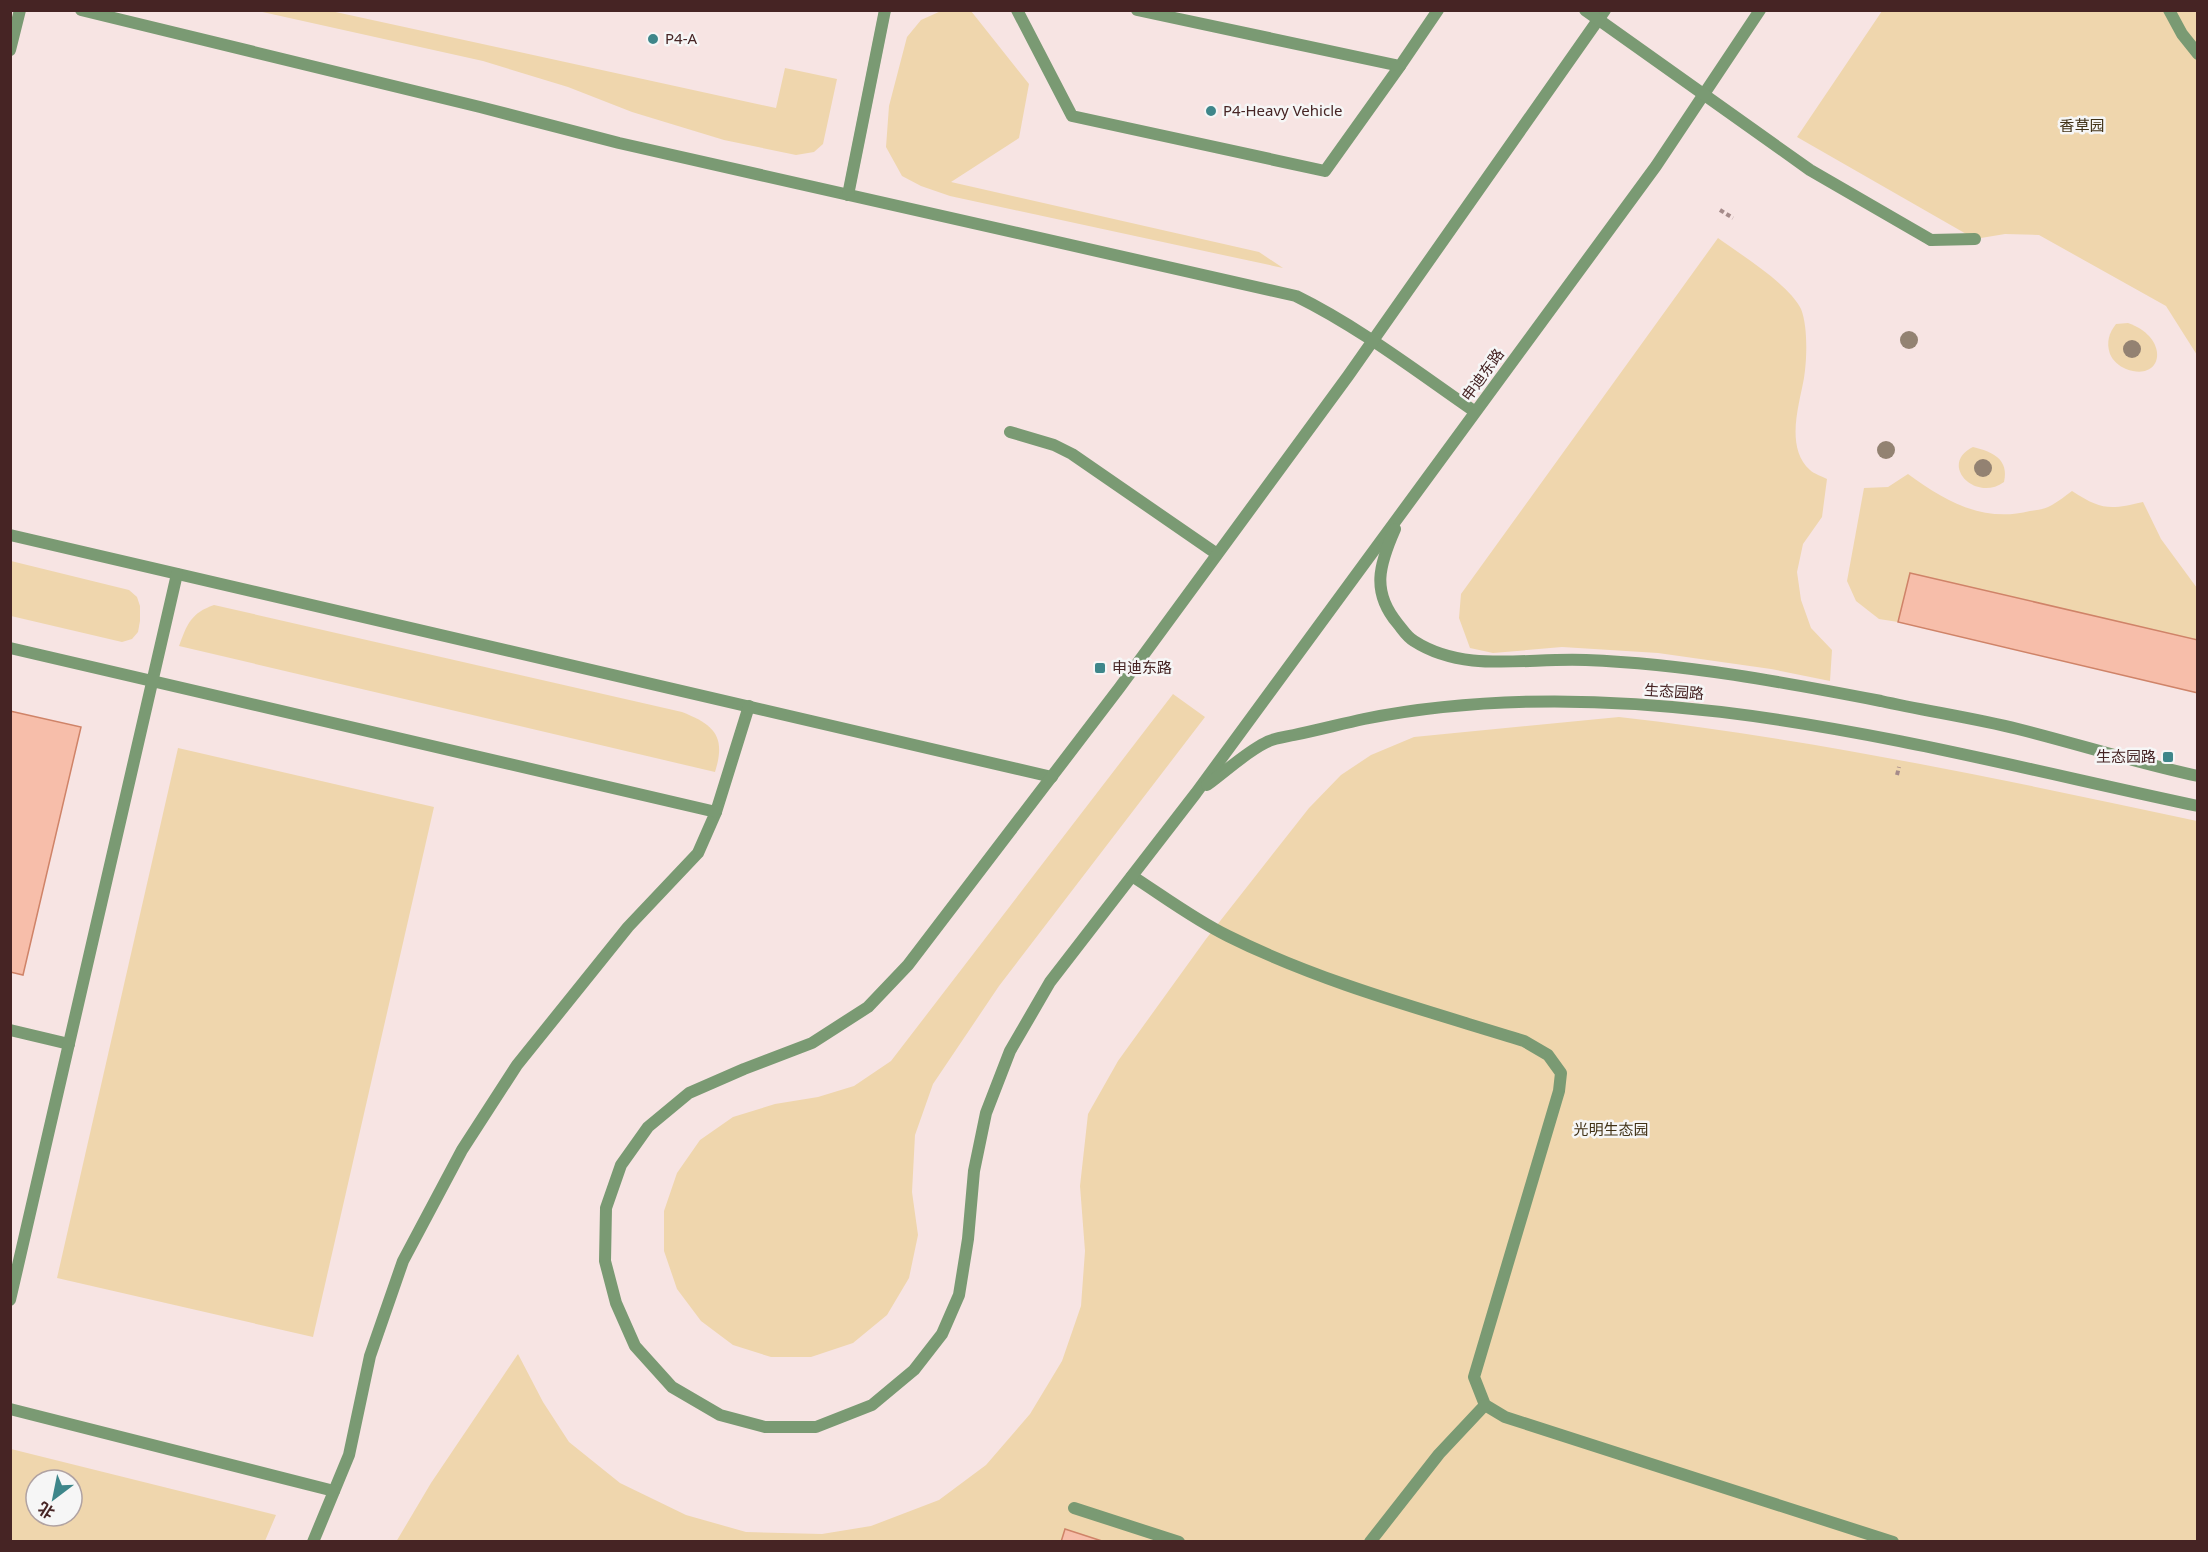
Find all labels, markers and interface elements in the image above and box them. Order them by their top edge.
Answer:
place label: P4-A [665,28,697,48]
marker: P4-A [646,32,660,46]
place label: P4-Heavy Vehicle [1223,100,1342,120]
marker: P4-Heavy Vehicle [1204,104,1218,118]
park label: 香草园 [2059,115,2105,135]
street label: 申迪东路 [1456,344,1508,405]
place label: 申迪东路 [1112,657,1172,677]
marker: 申迪东路 [1093,661,1107,675]
street label: 生态园路 [1643,679,1705,703]
place label: 生态园路 [2096,746,2156,766]
marker: 生态园路 [2161,750,2175,764]
park label: 光明生态园 [1573,1119,1649,1139]
north arrow [24,1468,84,1528]
text: 北 [33,1497,59,1524]

